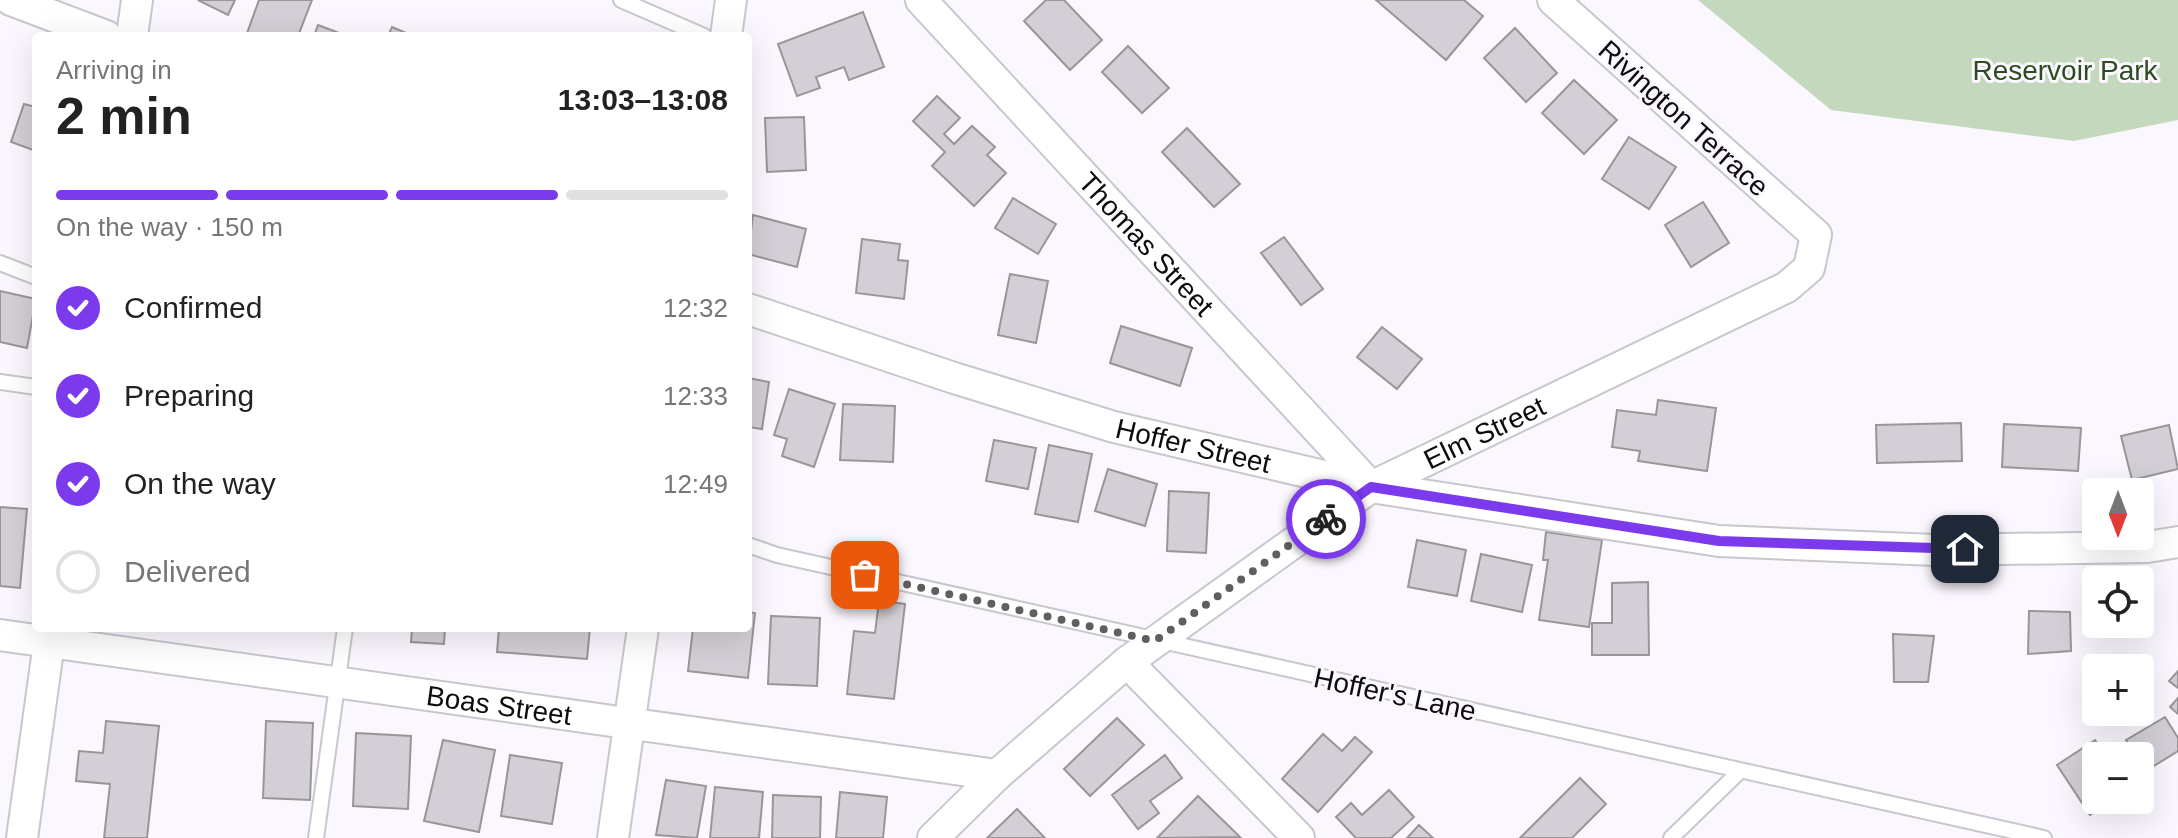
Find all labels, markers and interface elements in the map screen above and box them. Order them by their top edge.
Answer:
street label: Rivington Terrace [1593,34,1775,203]
text: Arriving in [56,55,172,85]
park label: Reservoir Park [1972,55,2159,86]
text: 13:03–13:08 [558,83,728,116]
text: 2 min [56,87,192,145]
street label: Thomas Street [1072,166,1220,322]
text: On the way · 150 m [56,212,283,242]
icon: check [56,286,100,330]
text: Confirmed [124,291,262,324]
text: 12:32 [663,293,728,323]
icon: check [56,374,100,418]
text: Preparing [124,379,254,412]
text: 12:33 [663,381,728,411]
street label: Elm Street [1419,391,1550,475]
street label: Hoffer Street [1113,413,1274,479]
icon: check [56,462,100,506]
text: On the way [124,467,276,500]
text: 12:49 [663,469,728,499]
north arrow [2082,478,2154,550]
map controls [2082,478,2154,814]
courier [1286,479,1366,559]
icon: bike [1304,497,1348,541]
pin [1931,515,1999,583]
icon: home [1943,527,1987,571]
pin [831,541,899,609]
icon: bag [843,553,887,597]
text: Delivered [124,555,251,588]
button: locate [2082,566,2154,638]
button: + [2082,654,2154,726]
street label: Hoffer's Lane [1311,662,1479,727]
street label: Boas Street [424,680,574,731]
button: − [2082,742,2154,814]

